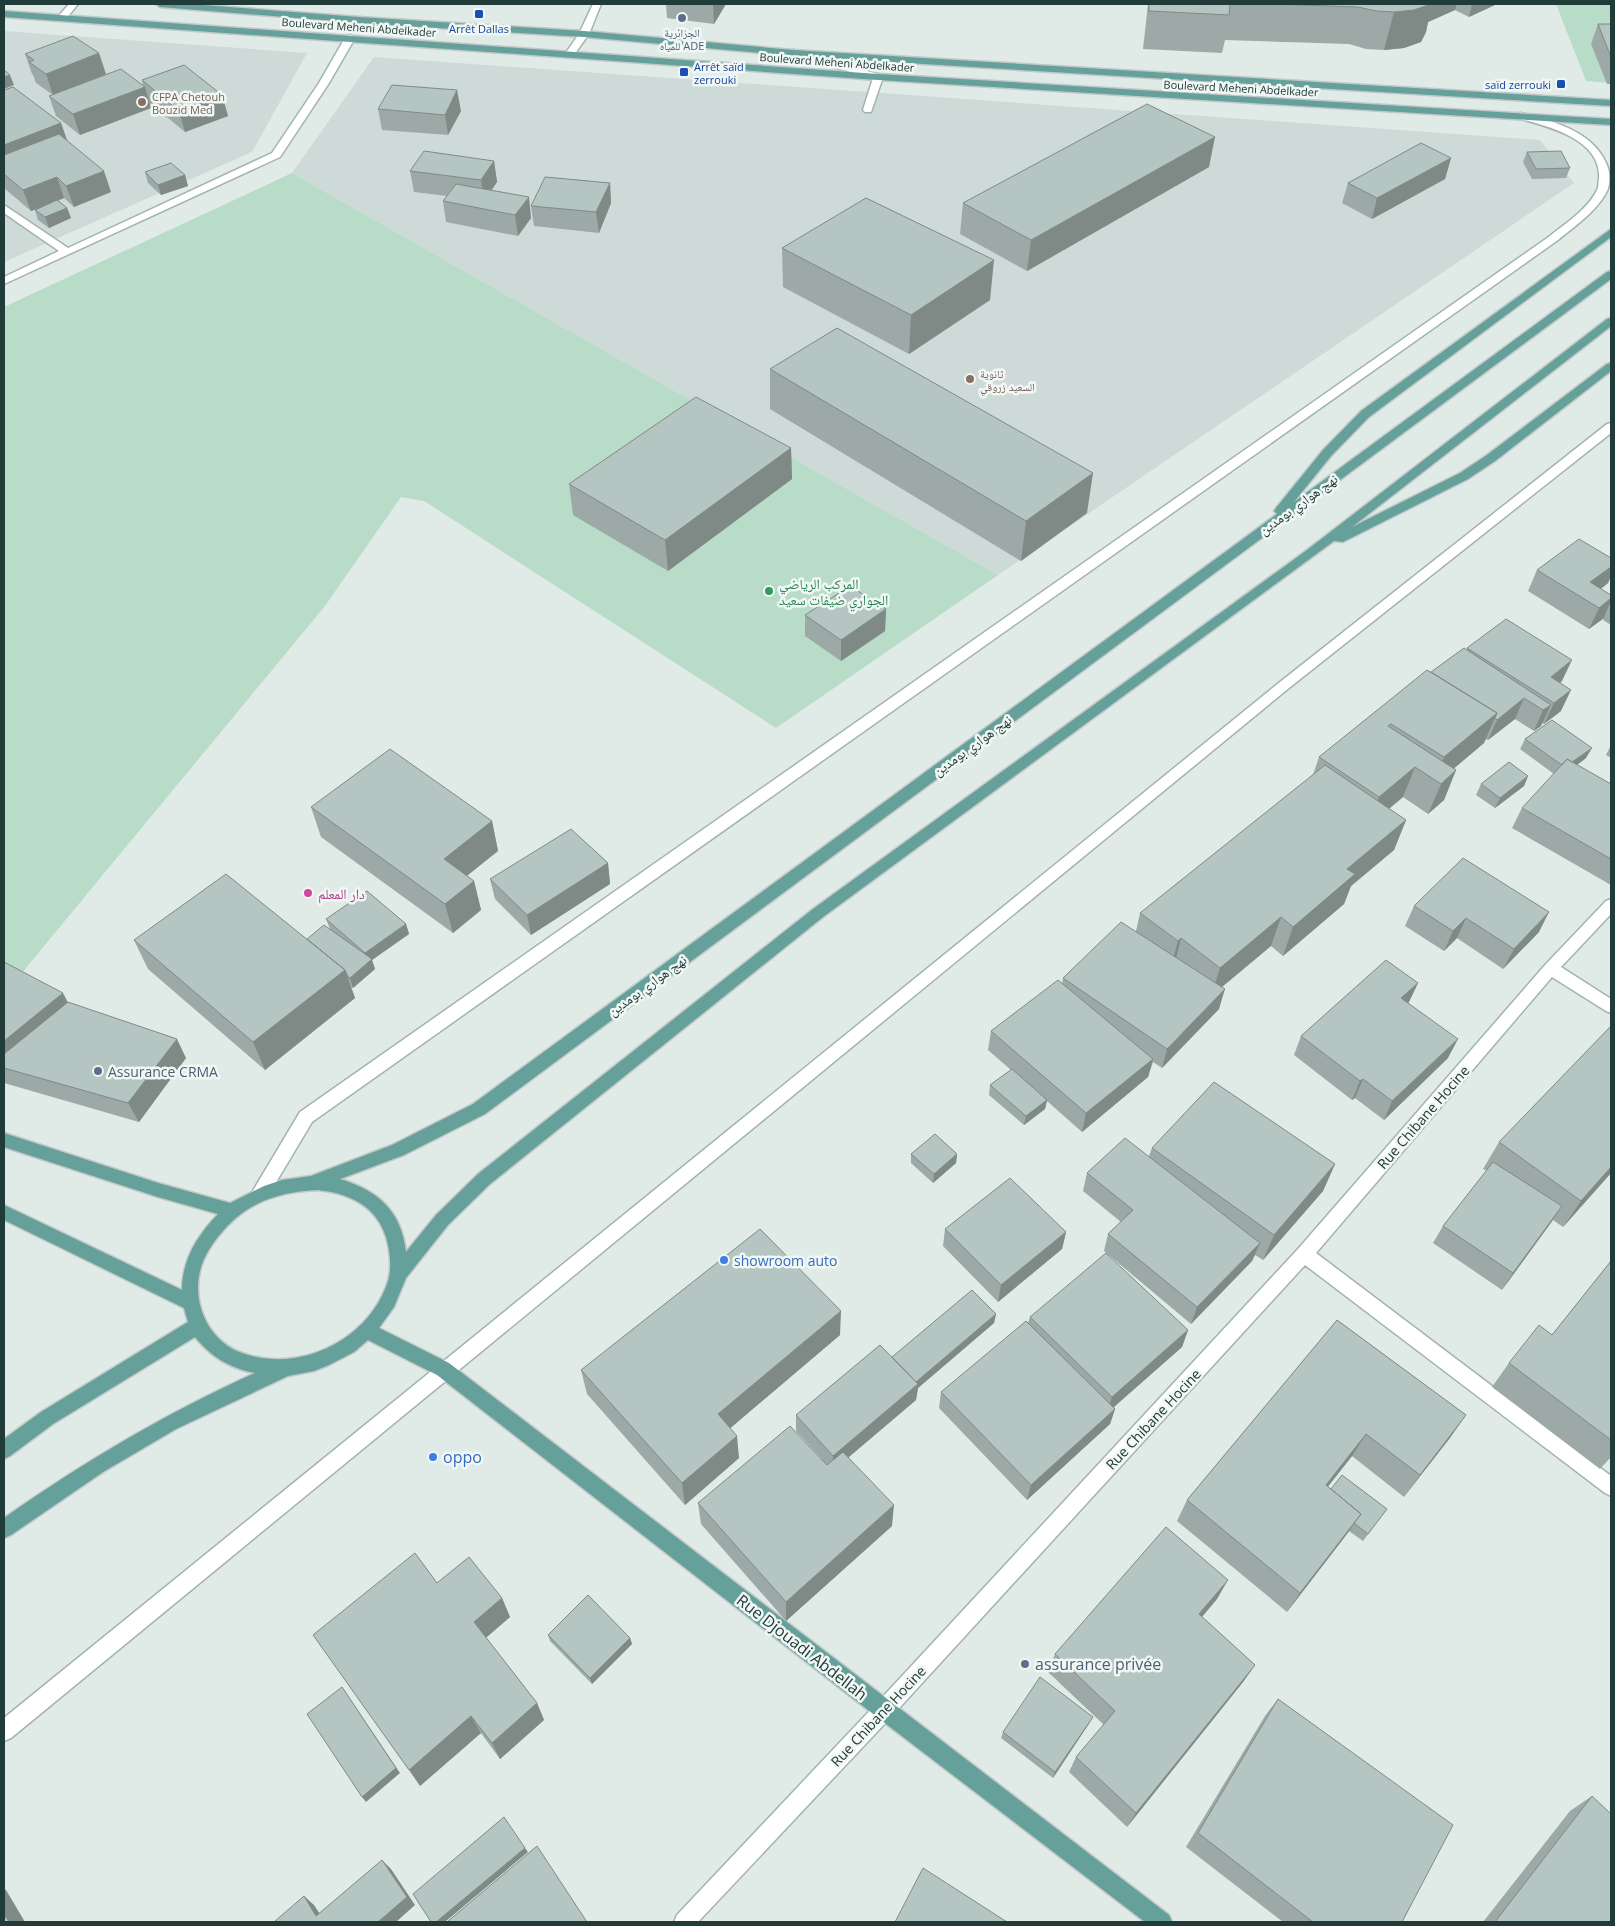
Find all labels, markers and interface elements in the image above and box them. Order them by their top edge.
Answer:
marker: Arrêt Dallas [473,8,485,20]
marker: الجزائرية للمياه ADE [676,12,688,24]
street label: Boulevard Meheni Abdelkader [281,14,437,40]
place label: Arrêt Dallas [449,21,509,36]
place label: الجزائرية للمياه ADE [660,25,704,53]
street label: Boulevard Meheni Abdelkader [759,49,915,75]
place label: Arrêt saïd zerrouki [694,59,744,87]
marker: Arrêt saïd zerrouki [678,66,690,78]
street label: Boulevard Meheni Abdelkader [1163,76,1319,100]
place label: saïd zerrouki [1485,77,1551,92]
marker: saïd zerrouki [1555,78,1567,90]
place label: CFPA Chetouh Bouzid Med [152,89,225,117]
marker: CFPA Chetouh Bouzid Med [136,96,148,108]
place label: ثانوية السعيد زروقي [980,366,1035,395]
marker: ثانوية السعيد زروقي [964,373,976,385]
street label: نهج هواري بومدين [1255,469,1343,541]
place label: المركب الرياضي الجواري ضيفات سعيد [779,574,888,611]
marker: المركب الرياضي الجواري ضيفات سعيد [763,585,775,597]
street label: نهج هواري بومدين [929,710,1017,782]
place label: دار المعلم [318,884,365,904]
marker: دار المعلم [302,887,314,899]
street label: نهج هواري بومدين [604,950,692,1022]
street label: Rue Chibane Hocine [1373,1061,1473,1173]
place label: Assurance CRMA [108,1062,218,1081]
marker: Assurance CRMA [92,1065,104,1077]
place label: showroom auto [734,1251,837,1270]
marker: showroom auto [718,1254,730,1266]
street label: Rue Chibane Hocine [1101,1364,1205,1474]
place label: oppo [443,1446,482,1468]
marker: oppo [427,1451,439,1463]
street label: Rue Djouadi Abdellah [732,1589,872,1705]
place label: assurance privée [1035,1653,1161,1675]
marker: assurance privée [1019,1658,1031,1670]
street label: Rue Chibane Hocine [826,1661,930,1771]

